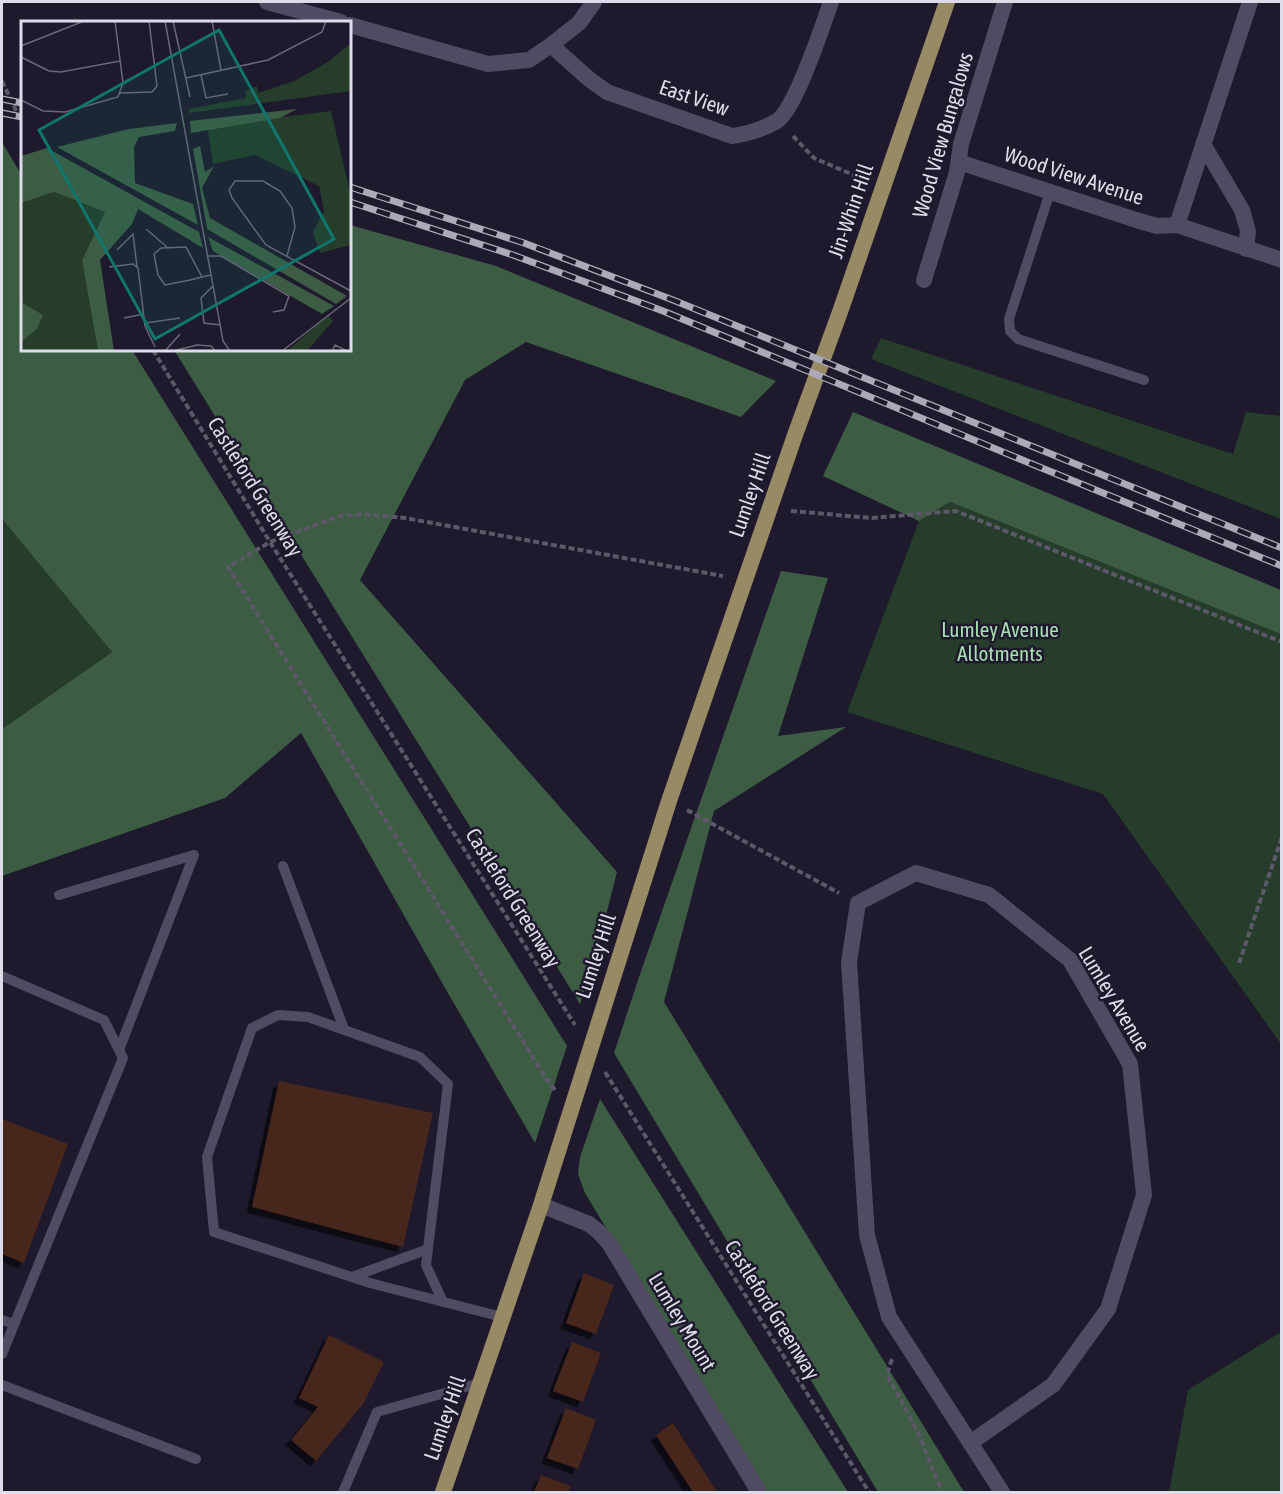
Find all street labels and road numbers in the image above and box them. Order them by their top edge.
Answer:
street label: Wood View Bungalows [907,49,977,220]
street label: East View [656,74,733,120]
street label: Wood View Avenue [1002,141,1147,209]
street label: Jin-Whin Hill [823,160,878,261]
street label: Castleford Greenway [203,412,308,561]
street label: Lumley Hill [723,449,775,540]
street label: Castleford Greenway [461,823,566,972]
street label: Lumley Hill [570,910,620,1001]
street label: Lumley Avenue [1074,942,1155,1055]
street label: Castleford Greenway [720,1235,825,1384]
street label: Lumley Mount [644,1268,721,1375]
street label: Lumley Hill [418,1372,470,1463]

